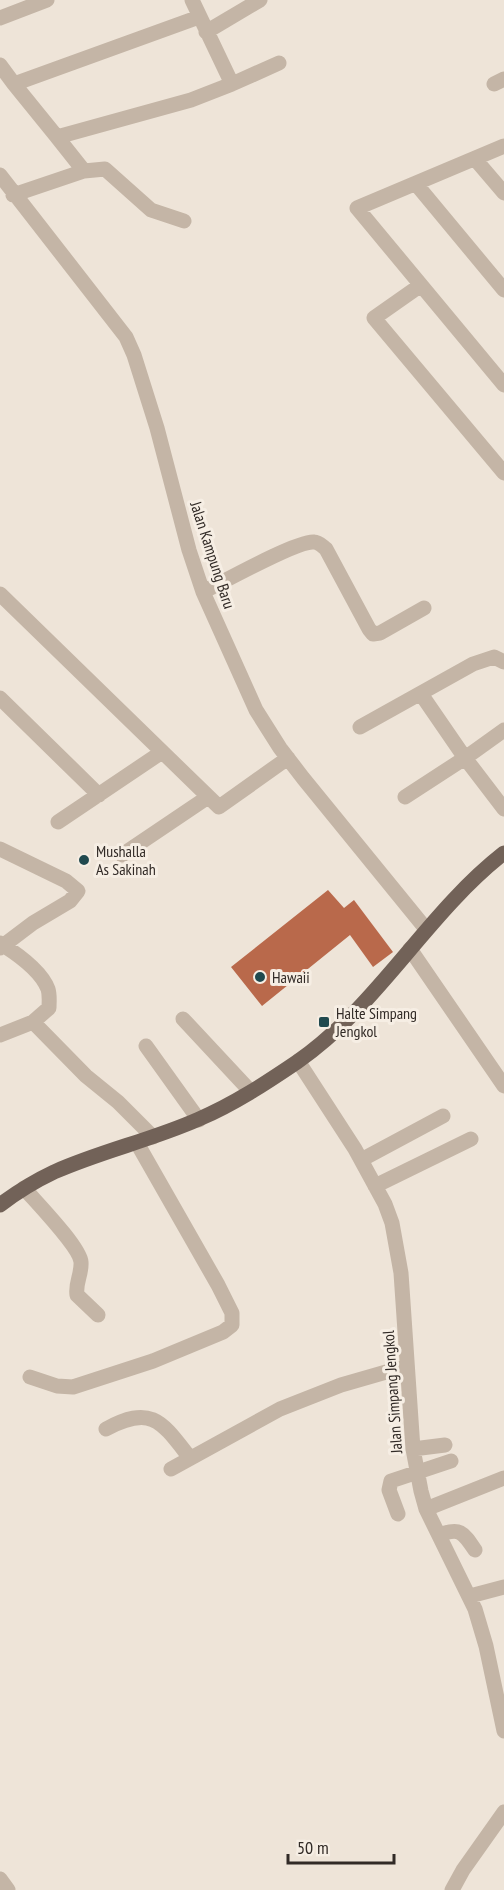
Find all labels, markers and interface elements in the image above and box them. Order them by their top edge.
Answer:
street label: Jalan Kampung Baru [186,498,240,611]
place label: Mushalla As Sakinah [96,841,156,879]
marker: Mushalla As Sakinah [77,853,91,867]
place label: Hawaii [272,967,310,987]
marker: Hawaii [253,970,267,984]
place label: Halte Simpang Jengkol [335,1003,417,1041]
marker: Halte Simpang Jengkol [317,1015,331,1029]
street label: Jalan Simpang Jengkol [378,1330,406,1455]
scale bar [288,1827,394,1865]
text: 50 m [297,1836,329,1859]

